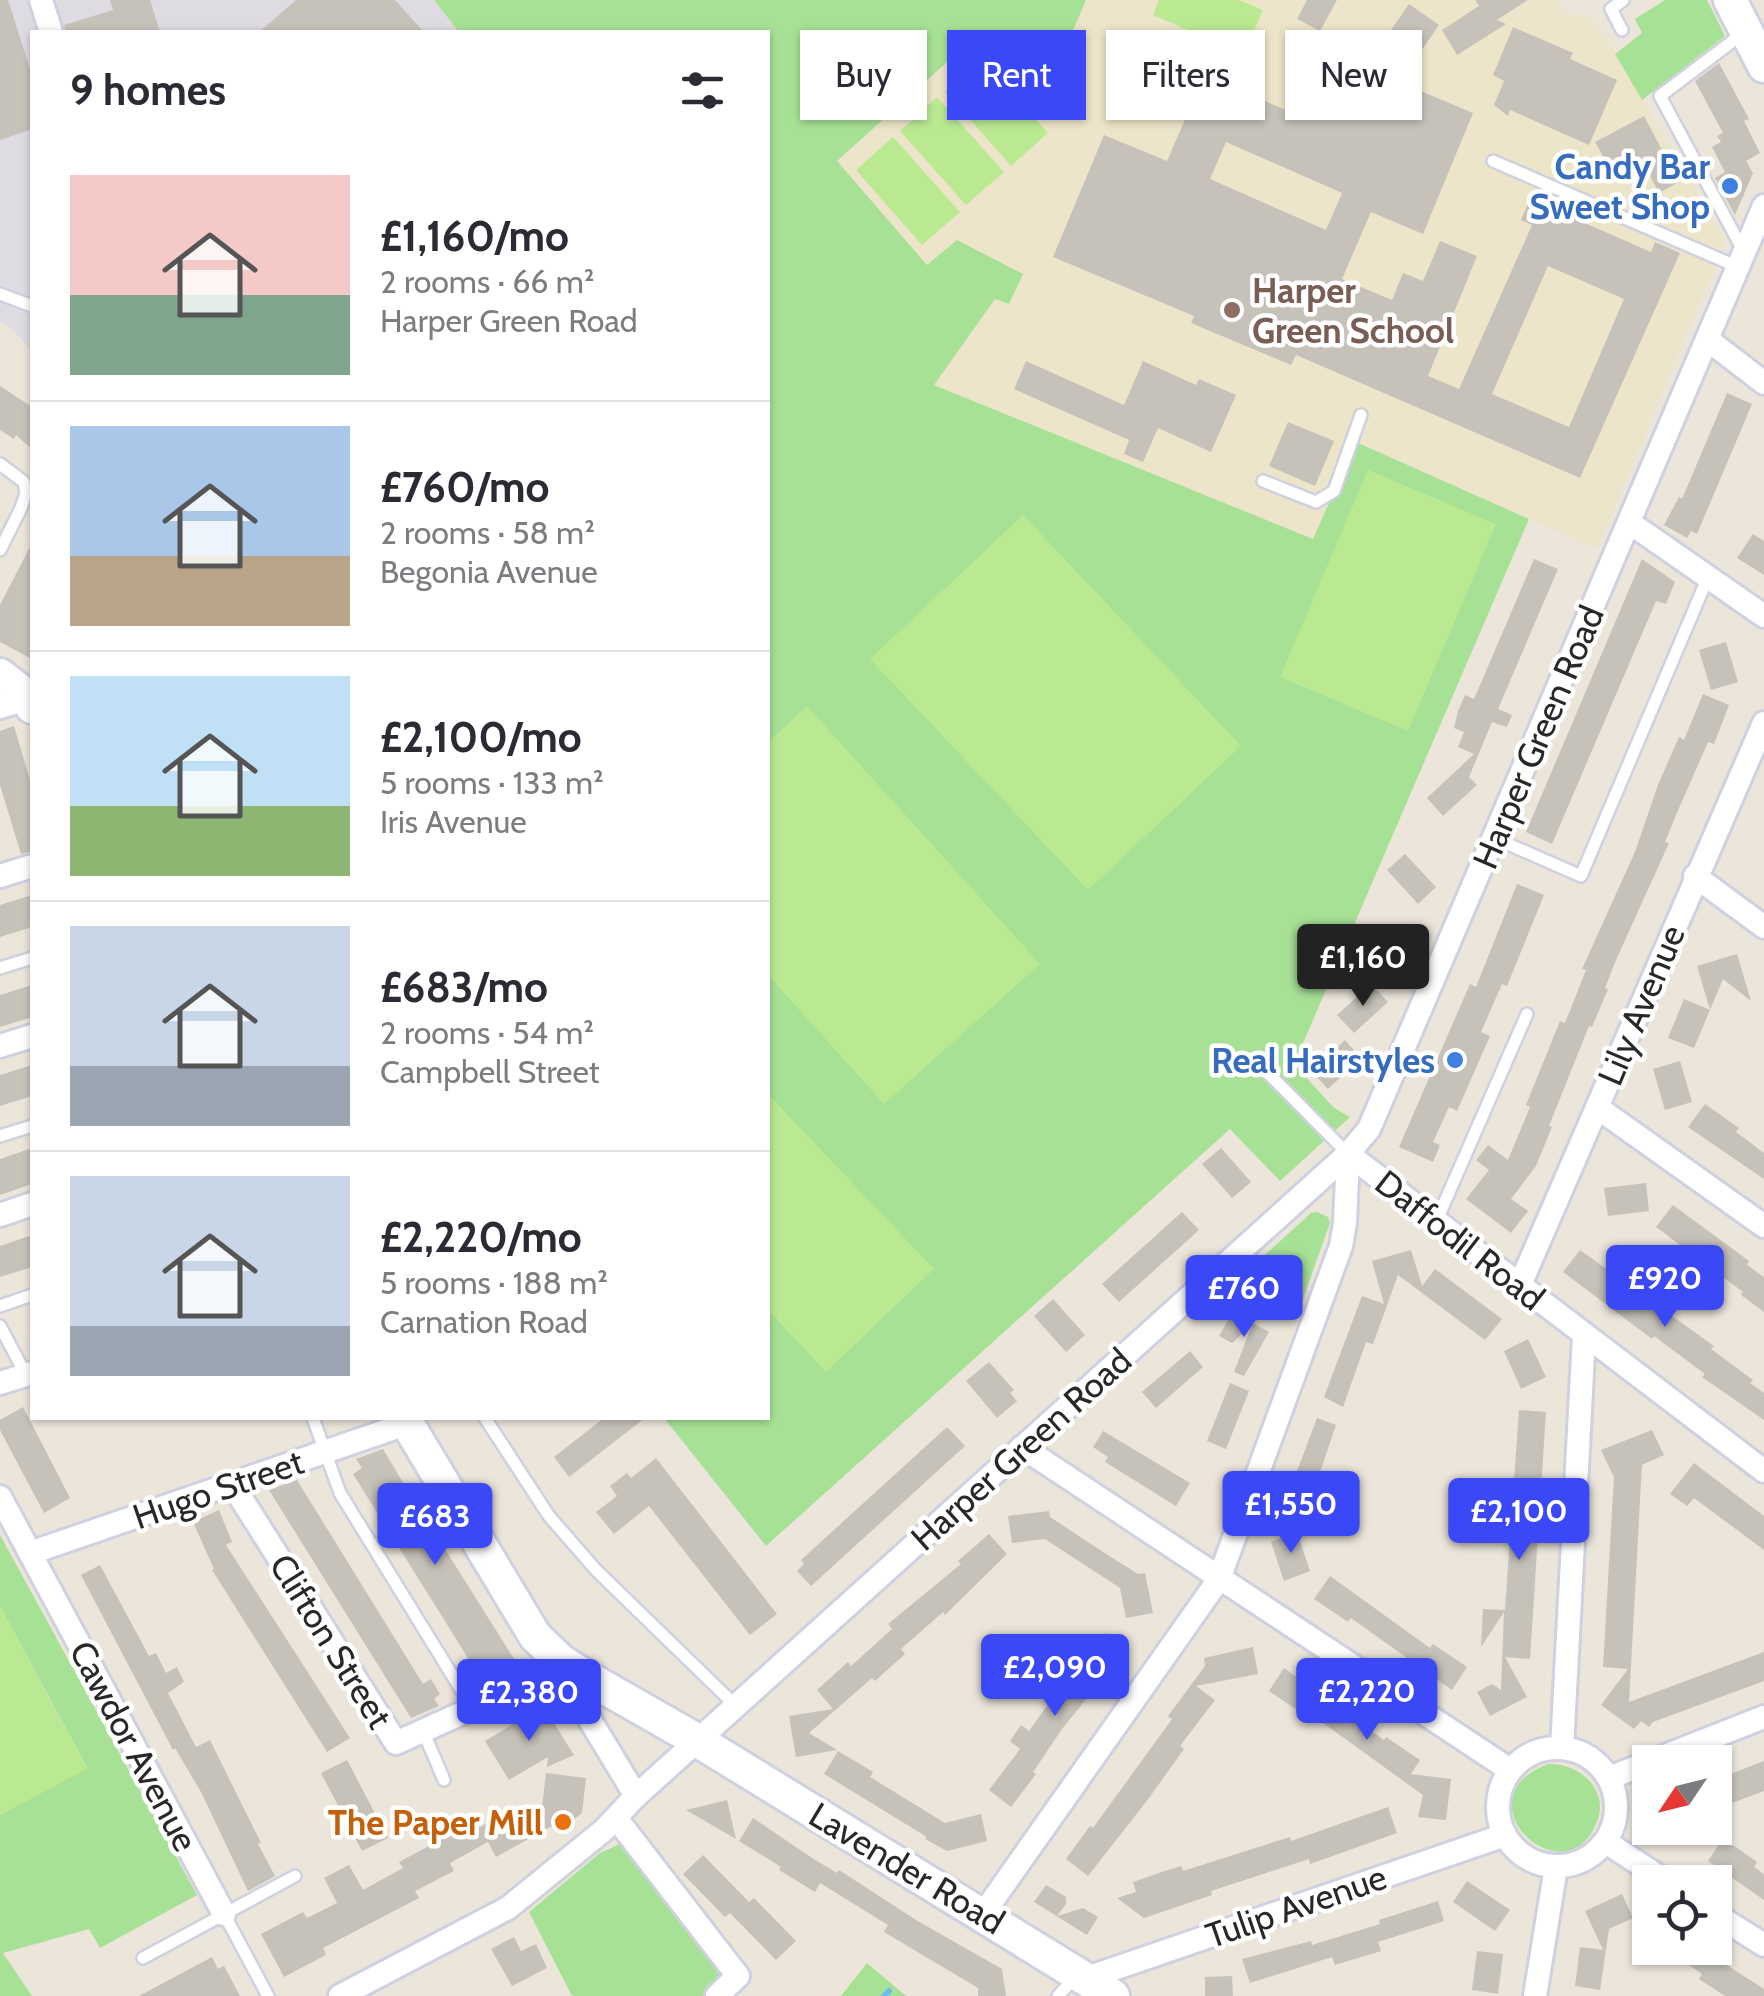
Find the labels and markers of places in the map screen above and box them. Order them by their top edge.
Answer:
place label: Candy Bar Sweet Shop [1530,145,1710,228]
marker: Candy Bar Sweet Shop [1719,175,1741,197]
place label: Harper Green School [1252,269,1454,352]
marker: Harper Green School [1221,299,1243,321]
pin: £1,160 [1282,924,1444,1009]
place label: Real Hairstyles [1211,1039,1435,1082]
marker: Real Hairstyles [1444,1049,1466,1071]
pin: £920 [1606,1245,1724,1330]
pin: £760 [1185,1255,1303,1340]
pin: £1,550 [1210,1471,1372,1556]
pin: £2,100 [1438,1478,1600,1563]
pin: £683 [376,1483,494,1568]
pin: £2,090 [974,1634,1136,1719]
pin: £2,220 [1286,1658,1448,1743]
pin: £2,380 [448,1659,610,1744]
place label: The Paper Mill [328,1801,543,1844]
marker: The Paper Mill [552,1811,574,1833]

